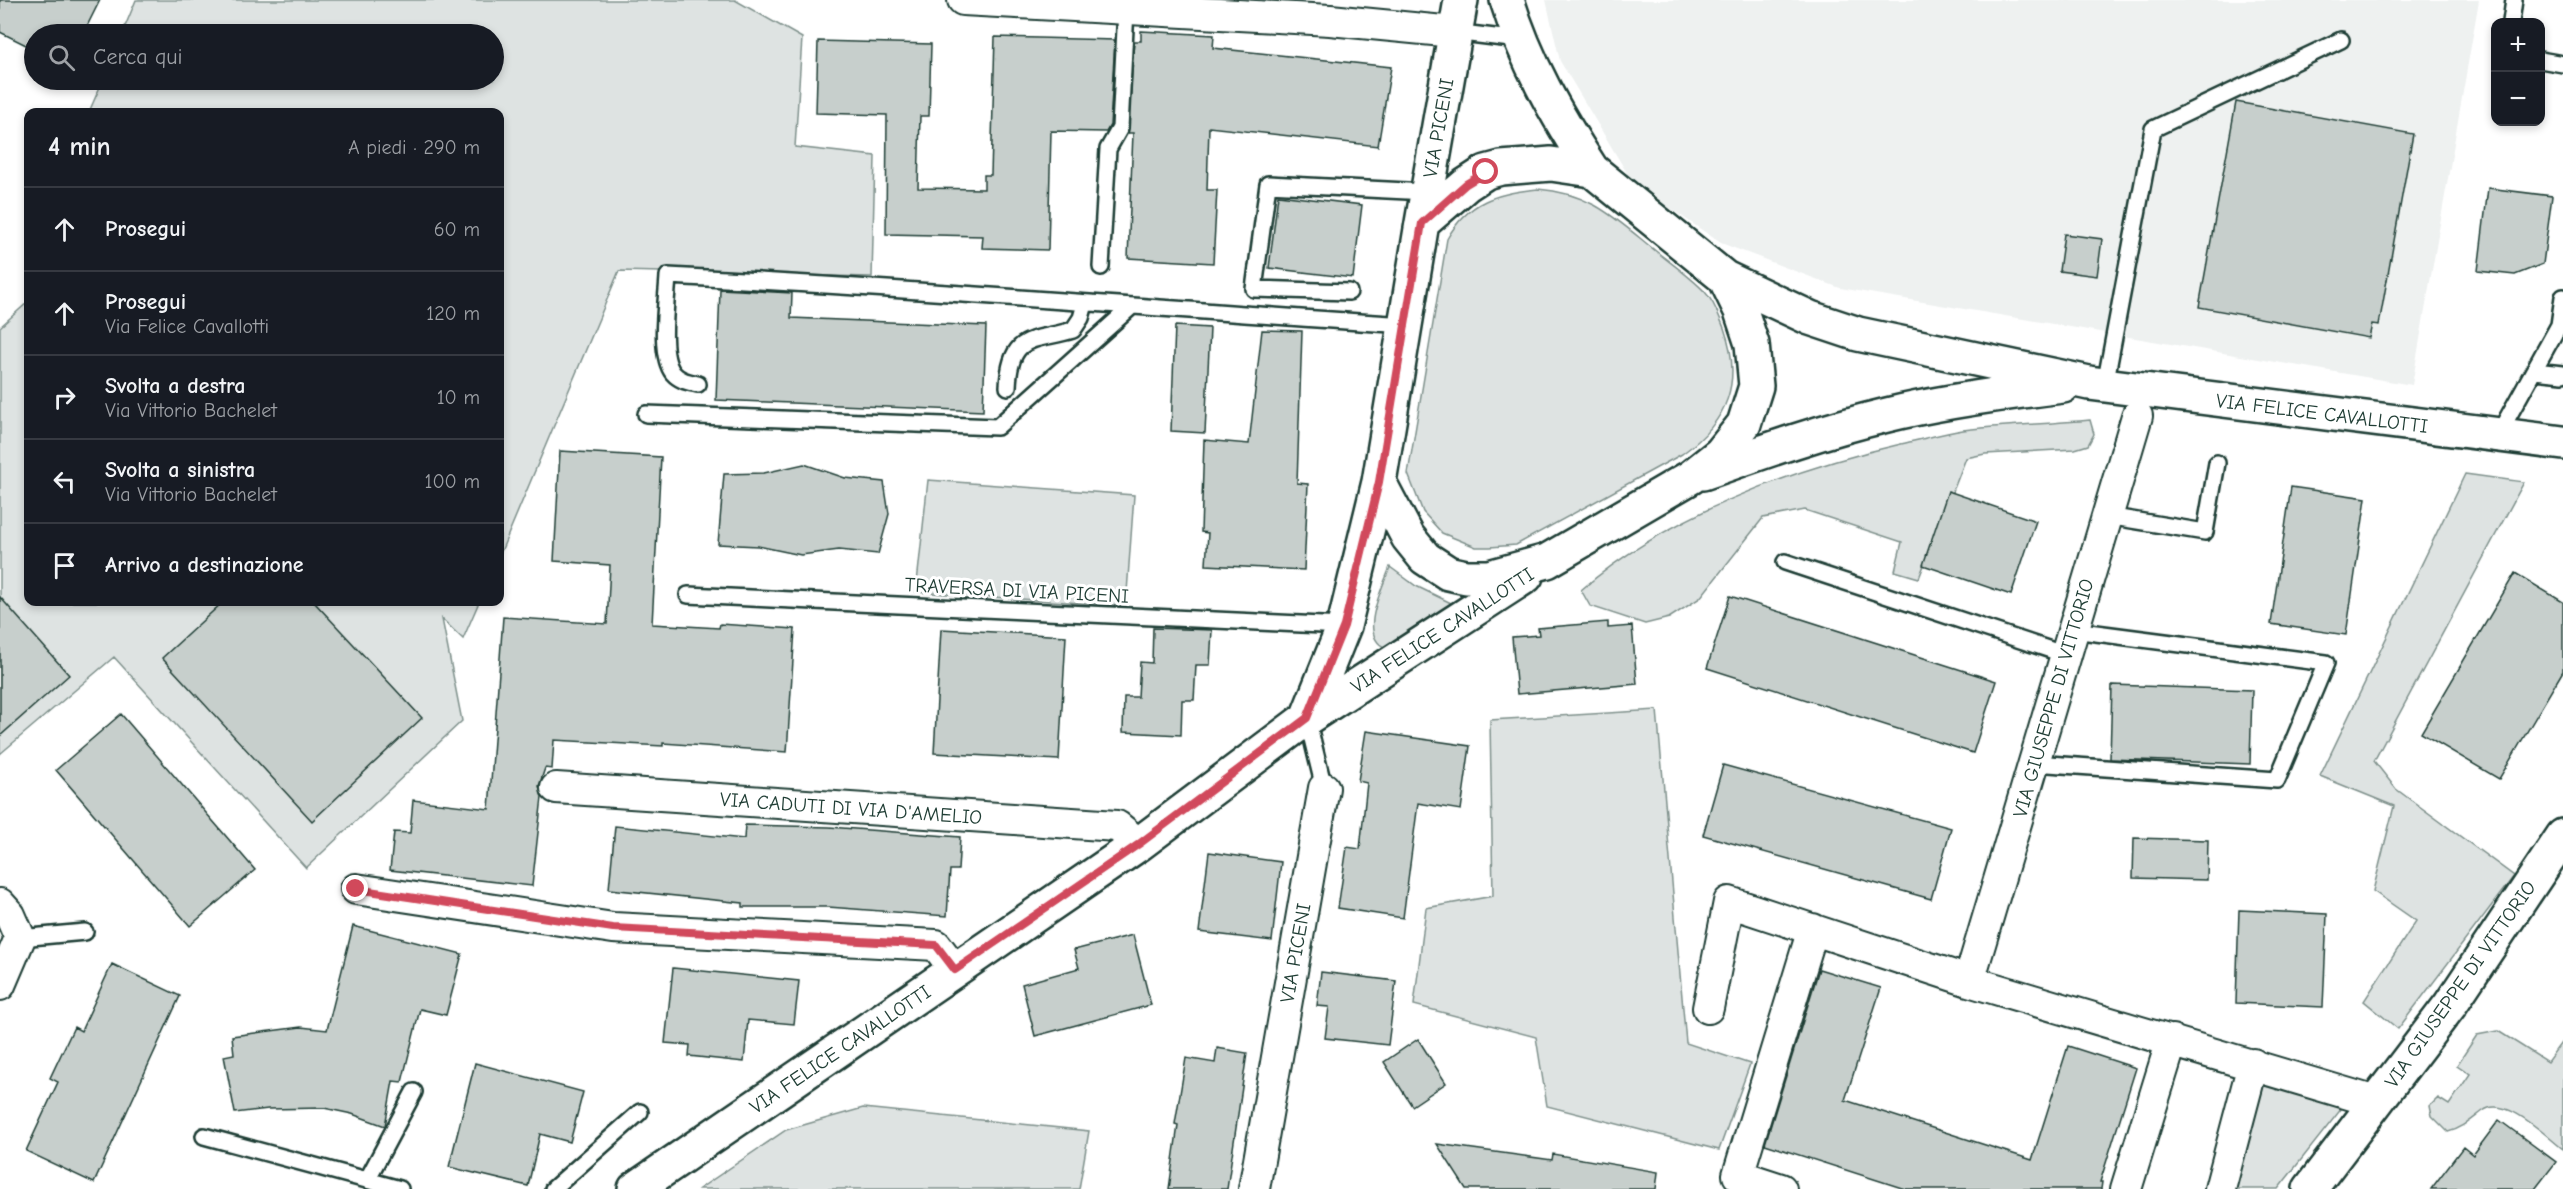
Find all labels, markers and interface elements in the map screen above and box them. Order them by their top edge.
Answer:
map controls [2491,18,2545,126]
button: + [2491,18,2545,72]
search box [24,24,504,90]
icon: search [45,41,78,74]
text: Cerca qui [93,44,183,70]
button: − [2491,72,2545,126]
street label: VIA PICENI [1418,76,1459,180]
text: 4 min [48,132,111,162]
text: A piedi · 290 m [348,136,480,159]
route start [1472,158,1498,184]
icon: ahead [48,213,81,246]
text: Prosegui [105,216,186,242]
text: 60 m [434,218,480,241]
text: Prosegui [105,289,186,315]
icon: ahead [48,297,81,330]
text: 120 m [426,302,480,325]
text: Via Felice Cavallotti [105,315,269,338]
text: Svolta a destra [105,373,246,399]
icon: right [48,381,81,414]
text: 10 m [437,386,480,409]
street label: VIA FELICE CAVALLOTTI [2215,389,2429,438]
text: Via Vittorio Bachelet [105,399,277,422]
text: Svolta a sinistra [105,457,255,483]
icon: left [48,465,81,498]
text: 100 m [425,470,480,493]
text: Via Vittorio Bachelet [105,483,277,506]
icon: arrive [48,549,81,582]
text: Arrivo a destinazione [105,552,304,578]
street label: VIA FELICE CAVALLOTTI [1347,563,1538,698]
street label: TRAVERSA DI VIA PICENI [904,573,1130,608]
street label: VIA GIUSEPPE DI VITTORIO [2008,576,2099,820]
street label: VIA CADUTI DI VIA D'AMELIO [719,788,983,829]
route end [342,875,368,901]
street label: VIA GIUSEPPE DI VITTORIO [2380,876,2541,1092]
street label: VIA PICENI [1275,901,1316,1005]
street label: VIA FELICE CAVALLOTTI [745,980,935,1119]

